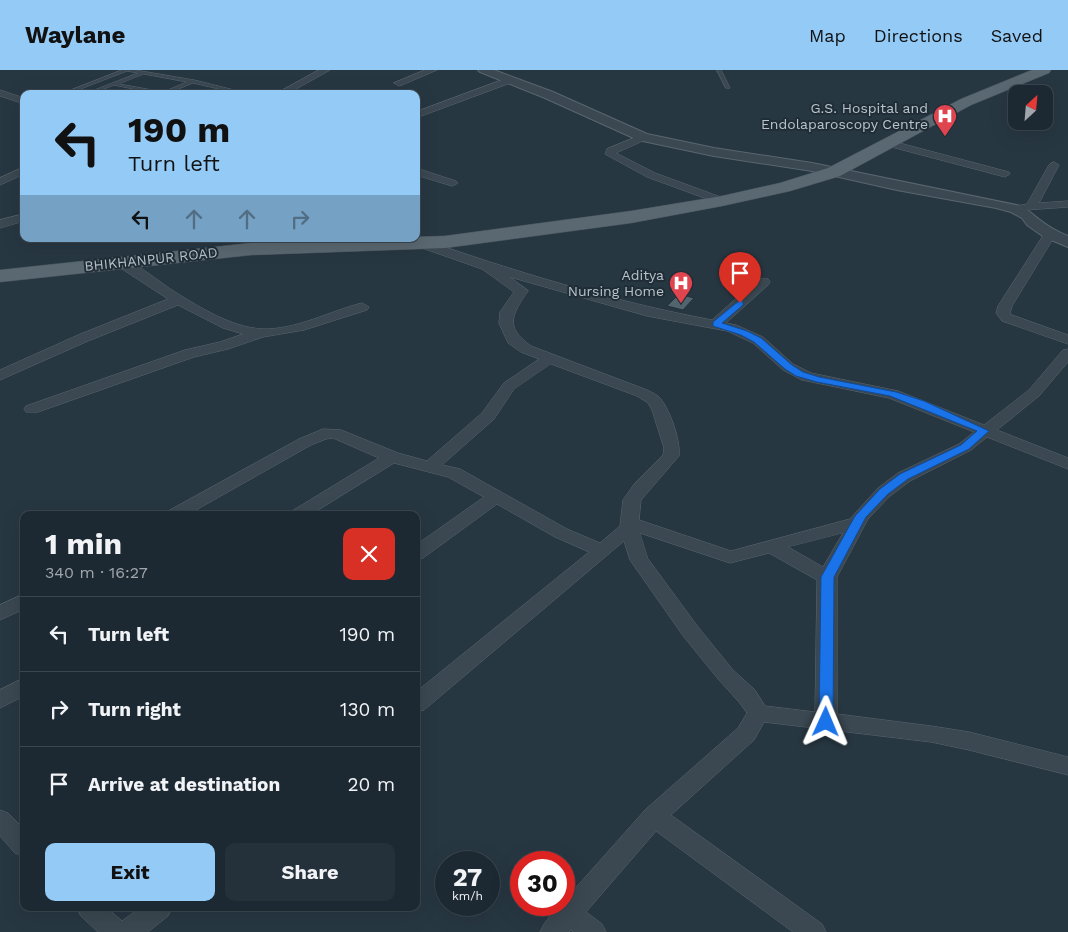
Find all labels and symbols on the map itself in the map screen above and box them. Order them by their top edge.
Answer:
north arrow [1008,85,1052,130]
place label: G.S. Hospital and Endolaparoscopy Centre [761,100,928,132]
hospital icon: G.S. Hospital and Endolaparoscopy Centre [932,103,958,137]
street label: BHIKHANPUR ROAD [84,244,218,274]
pin [719,252,761,303]
place label: Aditya Nursing Home [568,267,664,299]
hospital icon: Aditya Nursing Home [668,270,694,304]
position arrow [799,695,851,747]
speed limit sign: 30 [510,851,575,916]

